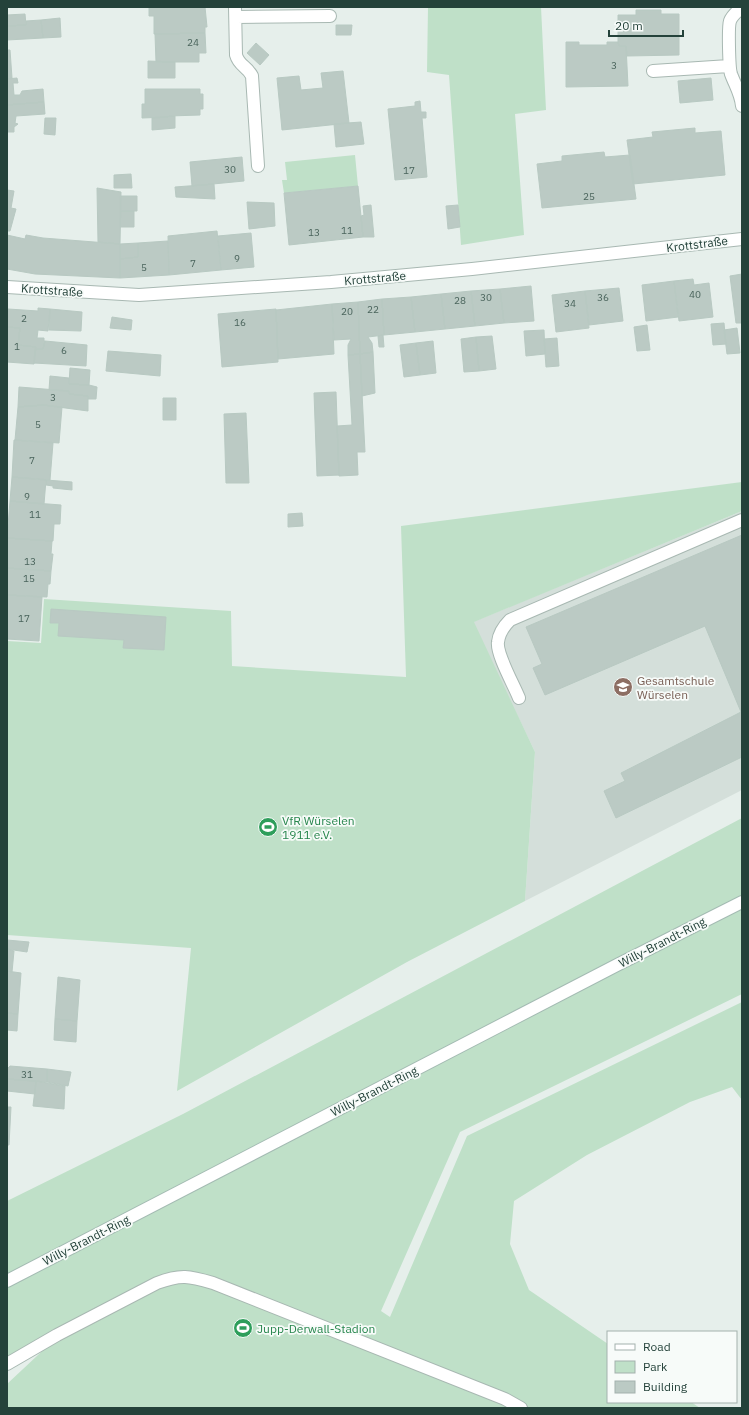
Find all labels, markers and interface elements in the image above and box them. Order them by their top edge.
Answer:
scale bar [609,12,683,38]
text: 20 m [615,18,643,33]
house number: 24 [187,36,199,49]
house number: 3 [611,59,617,72]
house number: 30 [224,163,236,176]
house number: 17 [403,164,415,177]
house number: 25 [583,190,595,203]
house number: 11 [341,224,353,237]
house number: 13 [308,226,320,239]
street label: Krottstraße [665,233,729,255]
house number: 9 [234,252,240,265]
house number: 7 [190,257,196,270]
house number: 5 [141,261,147,274]
street label: Krottstraße [344,268,407,288]
street label: Krottstraße [21,280,84,300]
house number: 40 [689,288,701,301]
house number: 30 [480,291,492,304]
house number: 36 [597,291,609,304]
house number: 28 [454,294,466,307]
house number: 34 [564,297,576,310]
house number: 22 [367,303,379,316]
house number: 20 [341,305,353,318]
house number: 2 [21,312,27,325]
house number: 16 [234,316,246,329]
house number: 1 [14,340,20,353]
house number: 6 [61,344,67,357]
house number: 3 [50,391,56,404]
house number: 5 [35,418,41,431]
house number: 7 [29,454,35,467]
house number: 9 [24,490,30,503]
house number: 11 [29,508,41,521]
house number: 13 [24,555,36,568]
house number: 15 [23,572,35,585]
house number: 17 [18,612,30,625]
place label: Gesamtschule Würselen [637,673,715,702]
school or university icon: Gesamtschule Würselen [612,676,634,698]
place label: VfR Würselen 1911 e.V. [282,813,355,842]
sports icon: VfR Würselen 1911 e.V. [257,816,279,838]
street label: Willy-Brandt-Ring [616,913,709,970]
street label: Willy-Brandt-Ring [328,1062,421,1119]
house number: 31 [21,1068,33,1081]
street label: Willy-Brandt-Ring [40,1211,133,1268]
sports icon: Jupp-Derwall-Stadion [232,1317,254,1339]
place label: Jupp-Derwall-Stadion [257,1321,375,1336]
legend [607,1331,737,1403]
text: Road [643,1339,671,1354]
text: Park [643,1359,668,1374]
text: Building [643,1379,688,1394]

